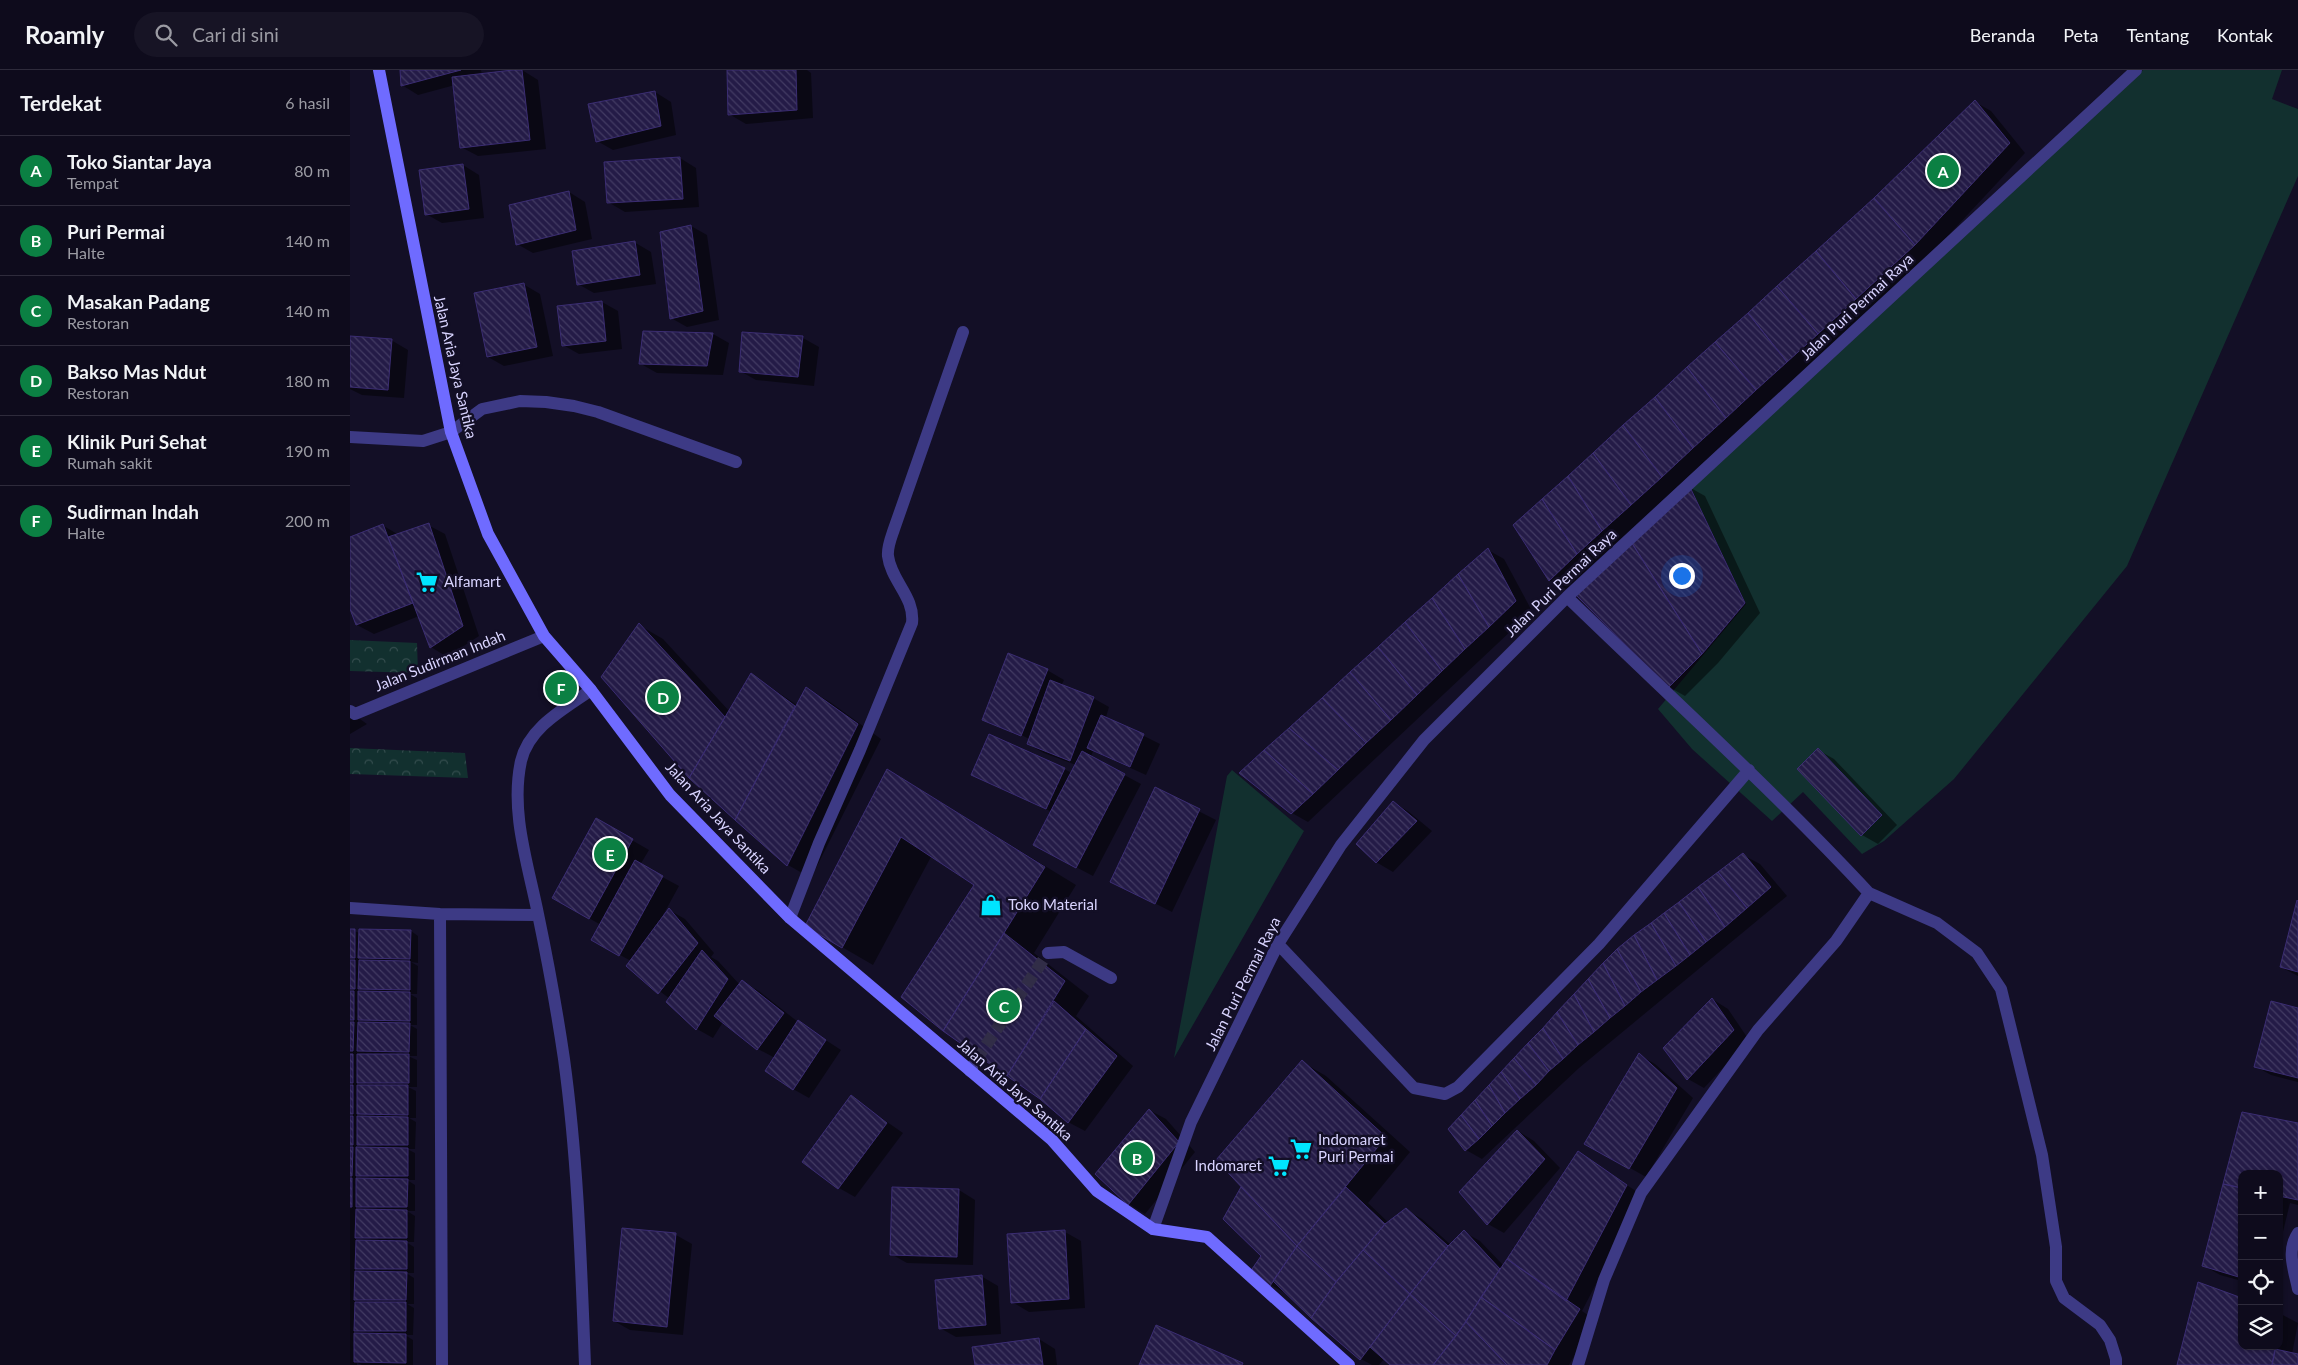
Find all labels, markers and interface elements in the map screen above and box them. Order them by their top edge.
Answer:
search box [134,12,484,57]
text: Roamly [25,20,104,49]
icon: search [152,21,180,49]
text: Cari di sini [192,23,279,46]
text: Beranda [1970,24,2035,46]
text: Peta [2063,24,2098,46]
text: Tentang [2126,24,2189,46]
text: Kontak [2217,24,2273,46]
text: Terdekat [20,90,102,115]
text: 6 hasil [285,93,330,112]
text: Toko Siantar Jaya [67,150,212,173]
pin: A [1927,152,1959,190]
text: A [30,161,42,180]
text: 80 m [294,161,330,180]
text: Tempat [67,173,119,192]
text: Puri Permai [67,220,165,243]
text: B [31,231,41,250]
text: 140 m [285,231,330,250]
text: Halte [67,243,105,262]
street label: Jalan Puri Permai Raya [1796,249,1916,363]
text: Masakan Padang [67,290,210,313]
street label: Jalan Aria Jaya Santika [431,293,481,440]
text: C [31,301,41,320]
text: 140 m [285,301,330,320]
text: Restoran [67,313,129,332]
text: Bakso Mas Ndut [67,360,206,383]
text: D [30,371,42,390]
text: 180 m [285,371,330,390]
text: Restoran [67,383,129,402]
text: Klinik Puri Sehat [67,430,207,453]
text: E [31,441,41,460]
text: 190 m [285,441,330,460]
text: Rumah sakit [67,453,152,472]
text: Sudirman Indah [67,500,199,523]
text: F [31,511,41,530]
text: 200 m [285,511,330,530]
text: Halte [67,523,105,542]
street label: Jalan Puri Permai Raya [1501,524,1620,640]
your location [1669,563,1695,589]
supermarket icon: Alfamart [414,569,440,595]
place label: Alfamart [444,572,502,590]
street label: Jalan Sudirman Indah [372,626,508,694]
pin: F [545,669,577,707]
pin: D [647,678,679,716]
street label: Jalan Aria Jaya Santika [662,758,775,877]
pin: E [594,835,626,873]
shop icon: Toko Material [978,892,1004,918]
place label: Toko Material [1008,895,1097,913]
street label: Jalan Puri Permai Raya [1201,914,1284,1053]
pin: C [988,987,1020,1025]
street label: Jalan Aria Jaya Santika [954,1034,1077,1144]
place label: Indomaret Puri Permai [1318,1130,1394,1165]
supermarket icon: Indomaret Puri Permai [1288,1136,1314,1162]
pin: B [1121,1139,1153,1177]
supermarket icon: Indomaret [1266,1153,1292,1179]
place label: Indomaret [1194,1156,1263,1174]
map controls [2238,1170,2283,1350]
button: + [2238,1170,2283,1215]
button: − [2238,1215,2283,1260]
button: locate [2238,1260,2283,1305]
button: layers [2238,1305,2283,1350]

